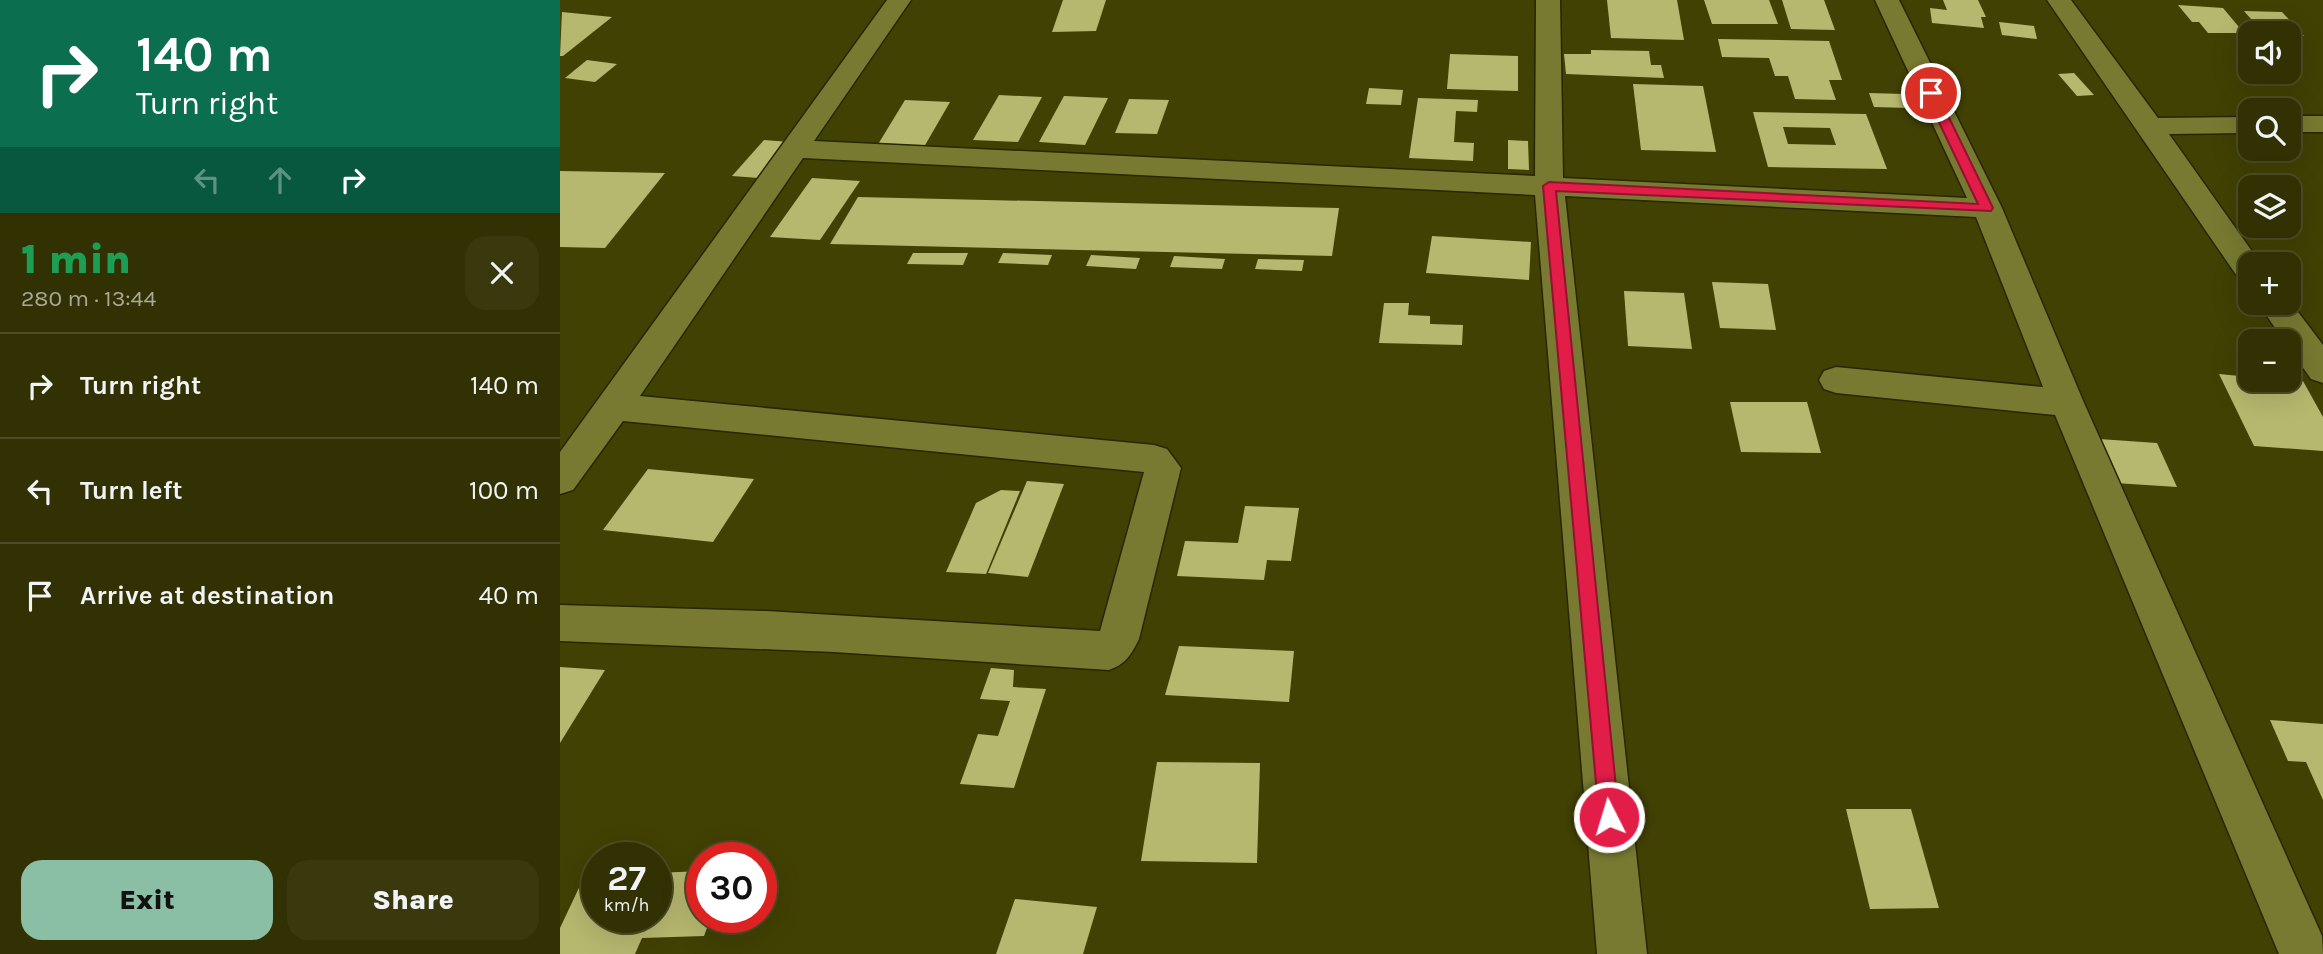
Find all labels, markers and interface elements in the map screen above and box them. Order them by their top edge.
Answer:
map controls [2238,21,2301,392]
button: sound [2238,21,2301,84]
text: 140 m [136,26,273,83]
icon: right [21,28,112,119]
pin [1901,63,1961,123]
icon: arrive [1912,74,1950,112]
text: Turn right [136,85,278,122]
button: search [2238,98,2301,161]
icon: left [188,161,226,199]
icon: ahead [261,161,299,199]
icon: right [334,161,372,199]
button: layers [2238,175,2301,238]
text: 1 min [21,234,131,284]
button: close [465,236,539,310]
button: + [2238,252,2301,315]
text: 280 m · 13:44 [21,285,156,312]
button: − [2238,329,2301,392]
icon: right [21,367,59,405]
text: Turn right [80,370,201,401]
text: 140 m [470,370,539,401]
icon: left [21,472,59,510]
text: Turn left [80,475,182,506]
text: 100 m [469,475,539,506]
icon: arrive [21,577,59,615]
text: Arrive at destination [80,580,334,611]
text: 40 m [479,580,539,611]
position arrow [1572,780,1646,854]
speed limit sign: 30 [686,842,777,933]
text: 27 [607,858,646,899]
button: Exit [21,860,273,940]
button: Share [287,860,539,940]
text: km/h [604,894,649,916]

